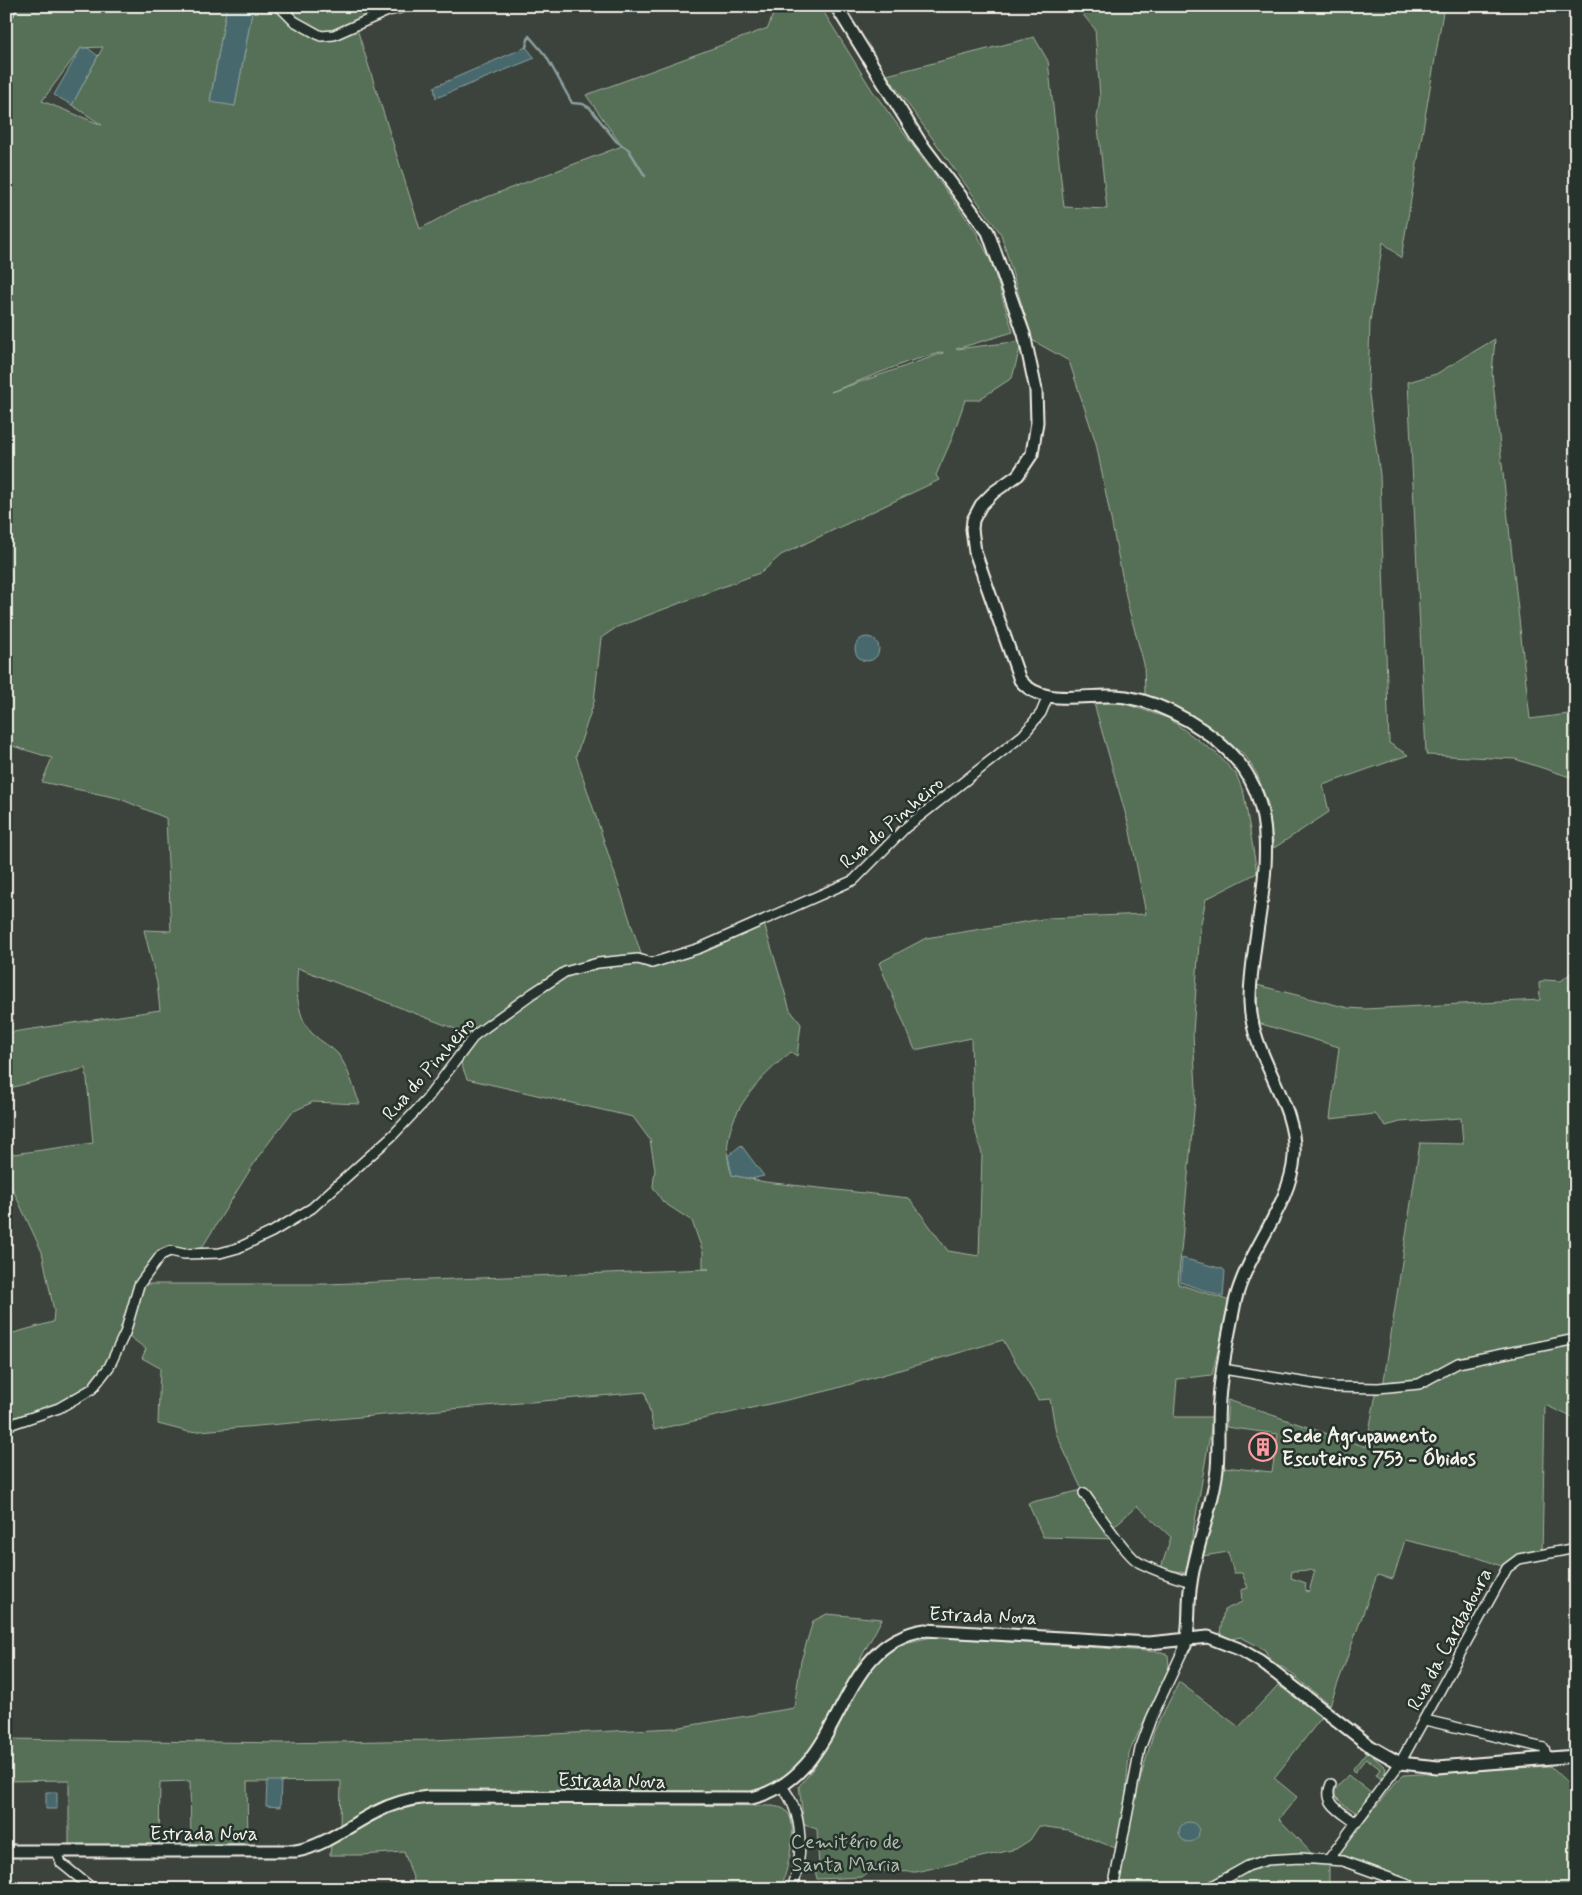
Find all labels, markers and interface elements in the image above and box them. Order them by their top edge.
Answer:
street label: Rua do Pinheiro [834,770,950,876]
street label: Rua do Pinheiro [376,1011,482,1127]
place label: Sede Agrupamento Escuteiros 753 - Óbidos [1282,1423,1476,1473]
building icon: Sede Agrupamento Escuteiros 753 - Óbidos [1248,1432,1278,1462]
street label: Rua da Cardadoura [1401,1564,1499,1716]
street label: Estrada Nova [928,1601,1038,1632]
street label: Estrada Nova [558,1767,666,1796]
street label: Estrada Nova [150,1821,258,1848]
park label: Cemitério de Santa Maria [791,1829,901,1879]

